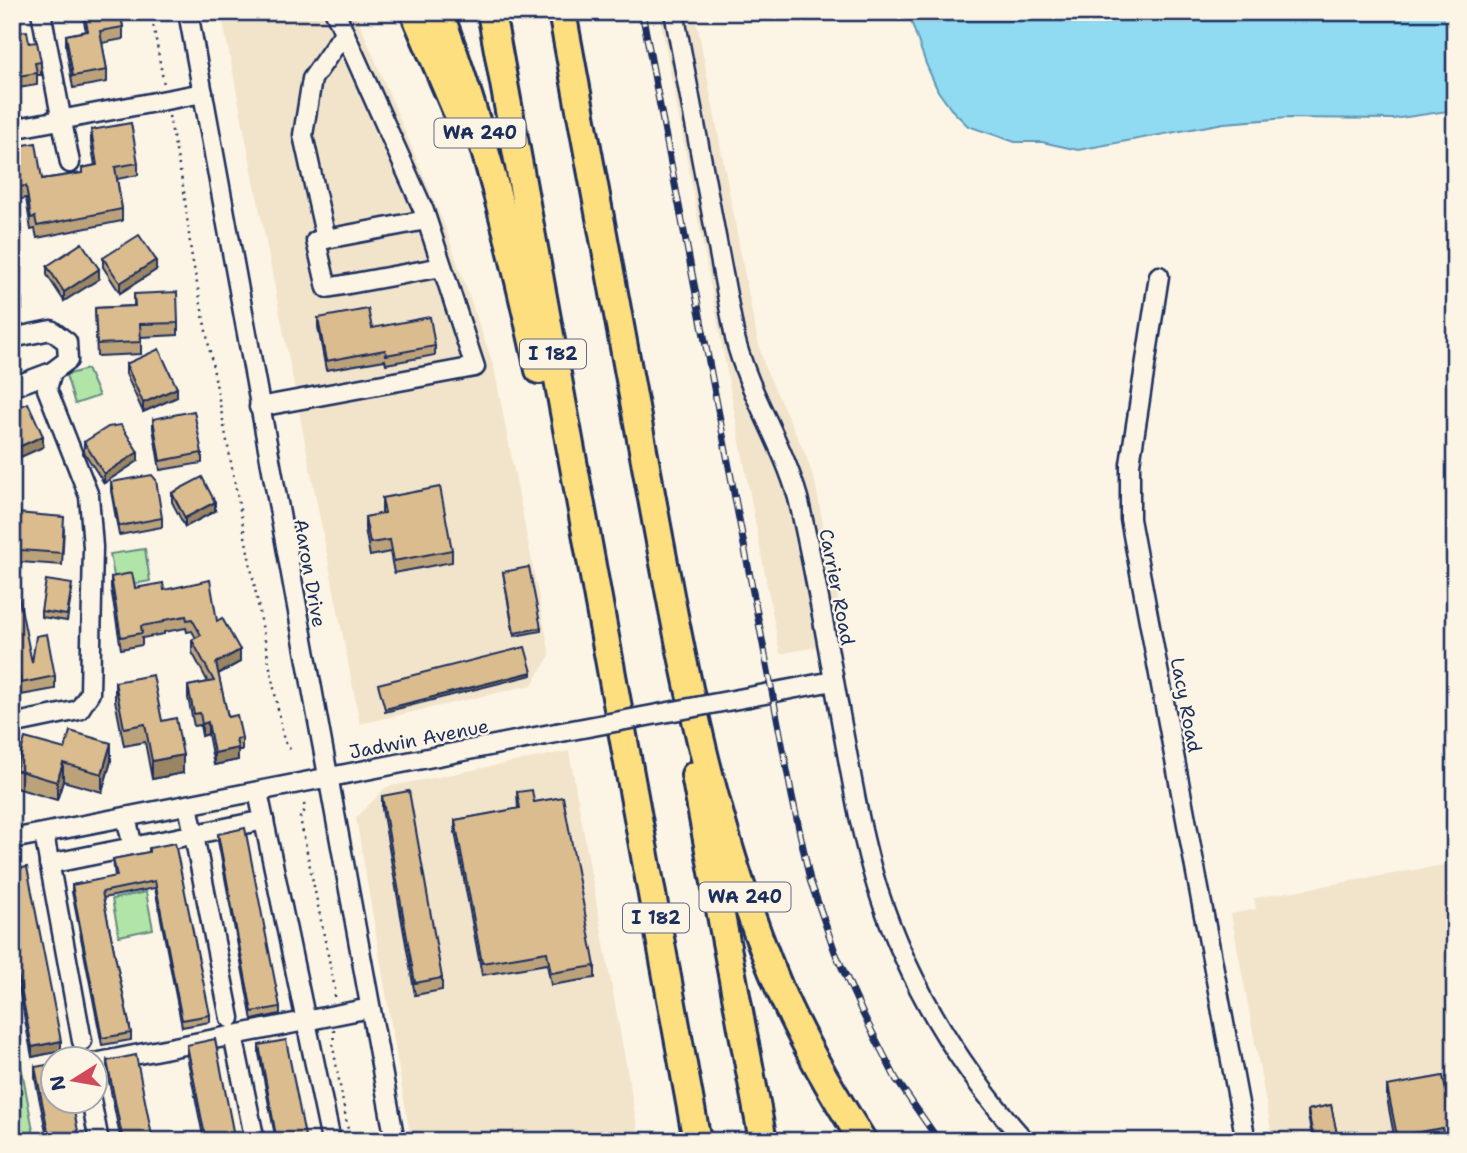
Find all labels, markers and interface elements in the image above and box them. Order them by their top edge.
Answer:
road number: WA 240 [434,118,526,148]
road number: I 182 [520,340,586,368]
street label: Aaron Drive [288,517,332,629]
street label: Carrier Road [813,527,861,647]
street label: Lacy Road [1165,655,1207,755]
street label: Jadwin Avenue [347,713,491,765]
road number: WA 240 [700,882,790,912]
road number: I 182 [623,903,689,932]
north arrow [38,1044,108,1114]
text: N [44,1073,72,1093]

